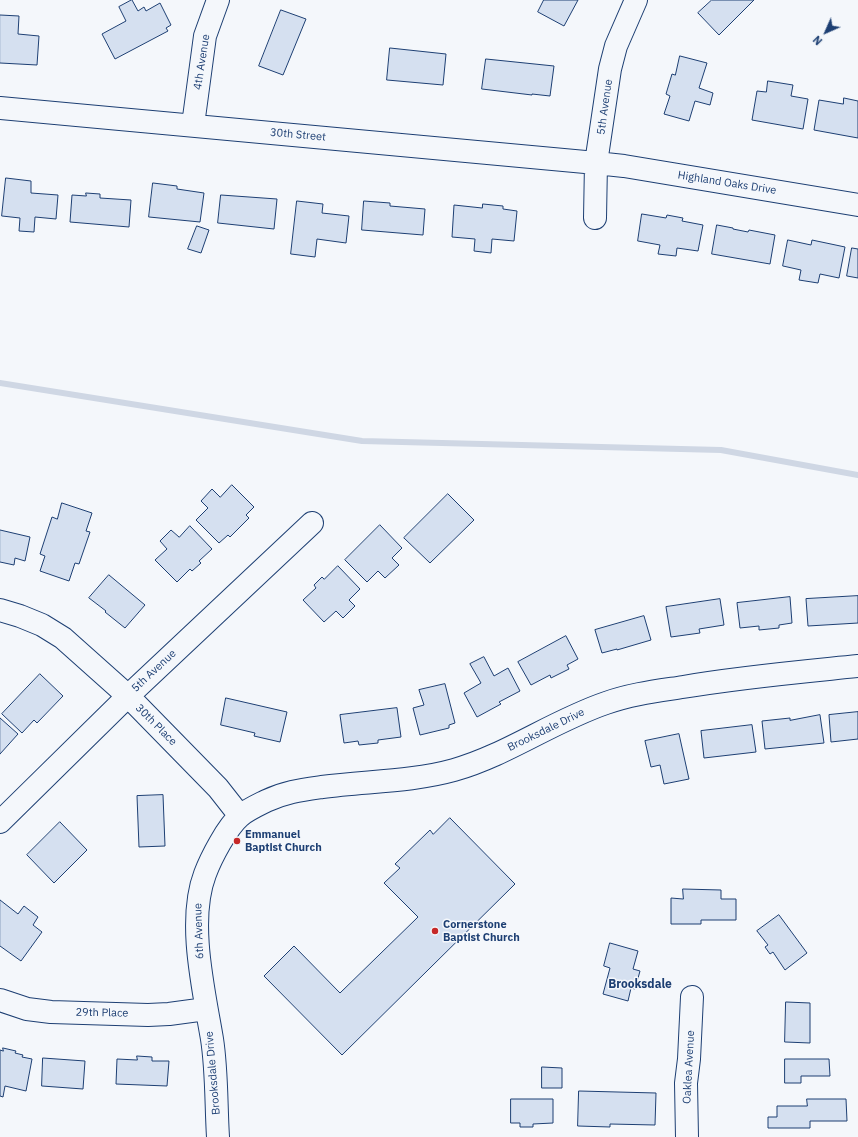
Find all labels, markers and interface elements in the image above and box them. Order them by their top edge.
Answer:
north arrow [806,12,846,52]
street label: 4th Avenue [191,33,213,91]
text: N [810,33,825,48]
street label: 5th Avenue [595,78,615,136]
street label: 30th Street [269,126,327,144]
street label: Highland Oaks Drive [677,169,777,197]
street label: 5th Avenue [129,647,179,695]
street label: 30th Place [133,702,179,748]
street label: Brooksdale Drive [505,706,587,754]
place label: Emmanuel Baptist Church [245,828,322,854]
marker: Emmanuel Baptist Church [232,836,242,846]
street label: 6th Avenue [191,903,207,959]
place label: Cornerstone Baptist Church [443,918,520,944]
marker: Cornerstone Baptist Church [430,926,440,936]
district label: Brooksdale [608,978,672,992]
street label: 29th Place [75,1006,129,1020]
street label: Oaklea Avenue [680,1030,698,1104]
street label: Brooksdale Drive [203,1031,223,1115]

